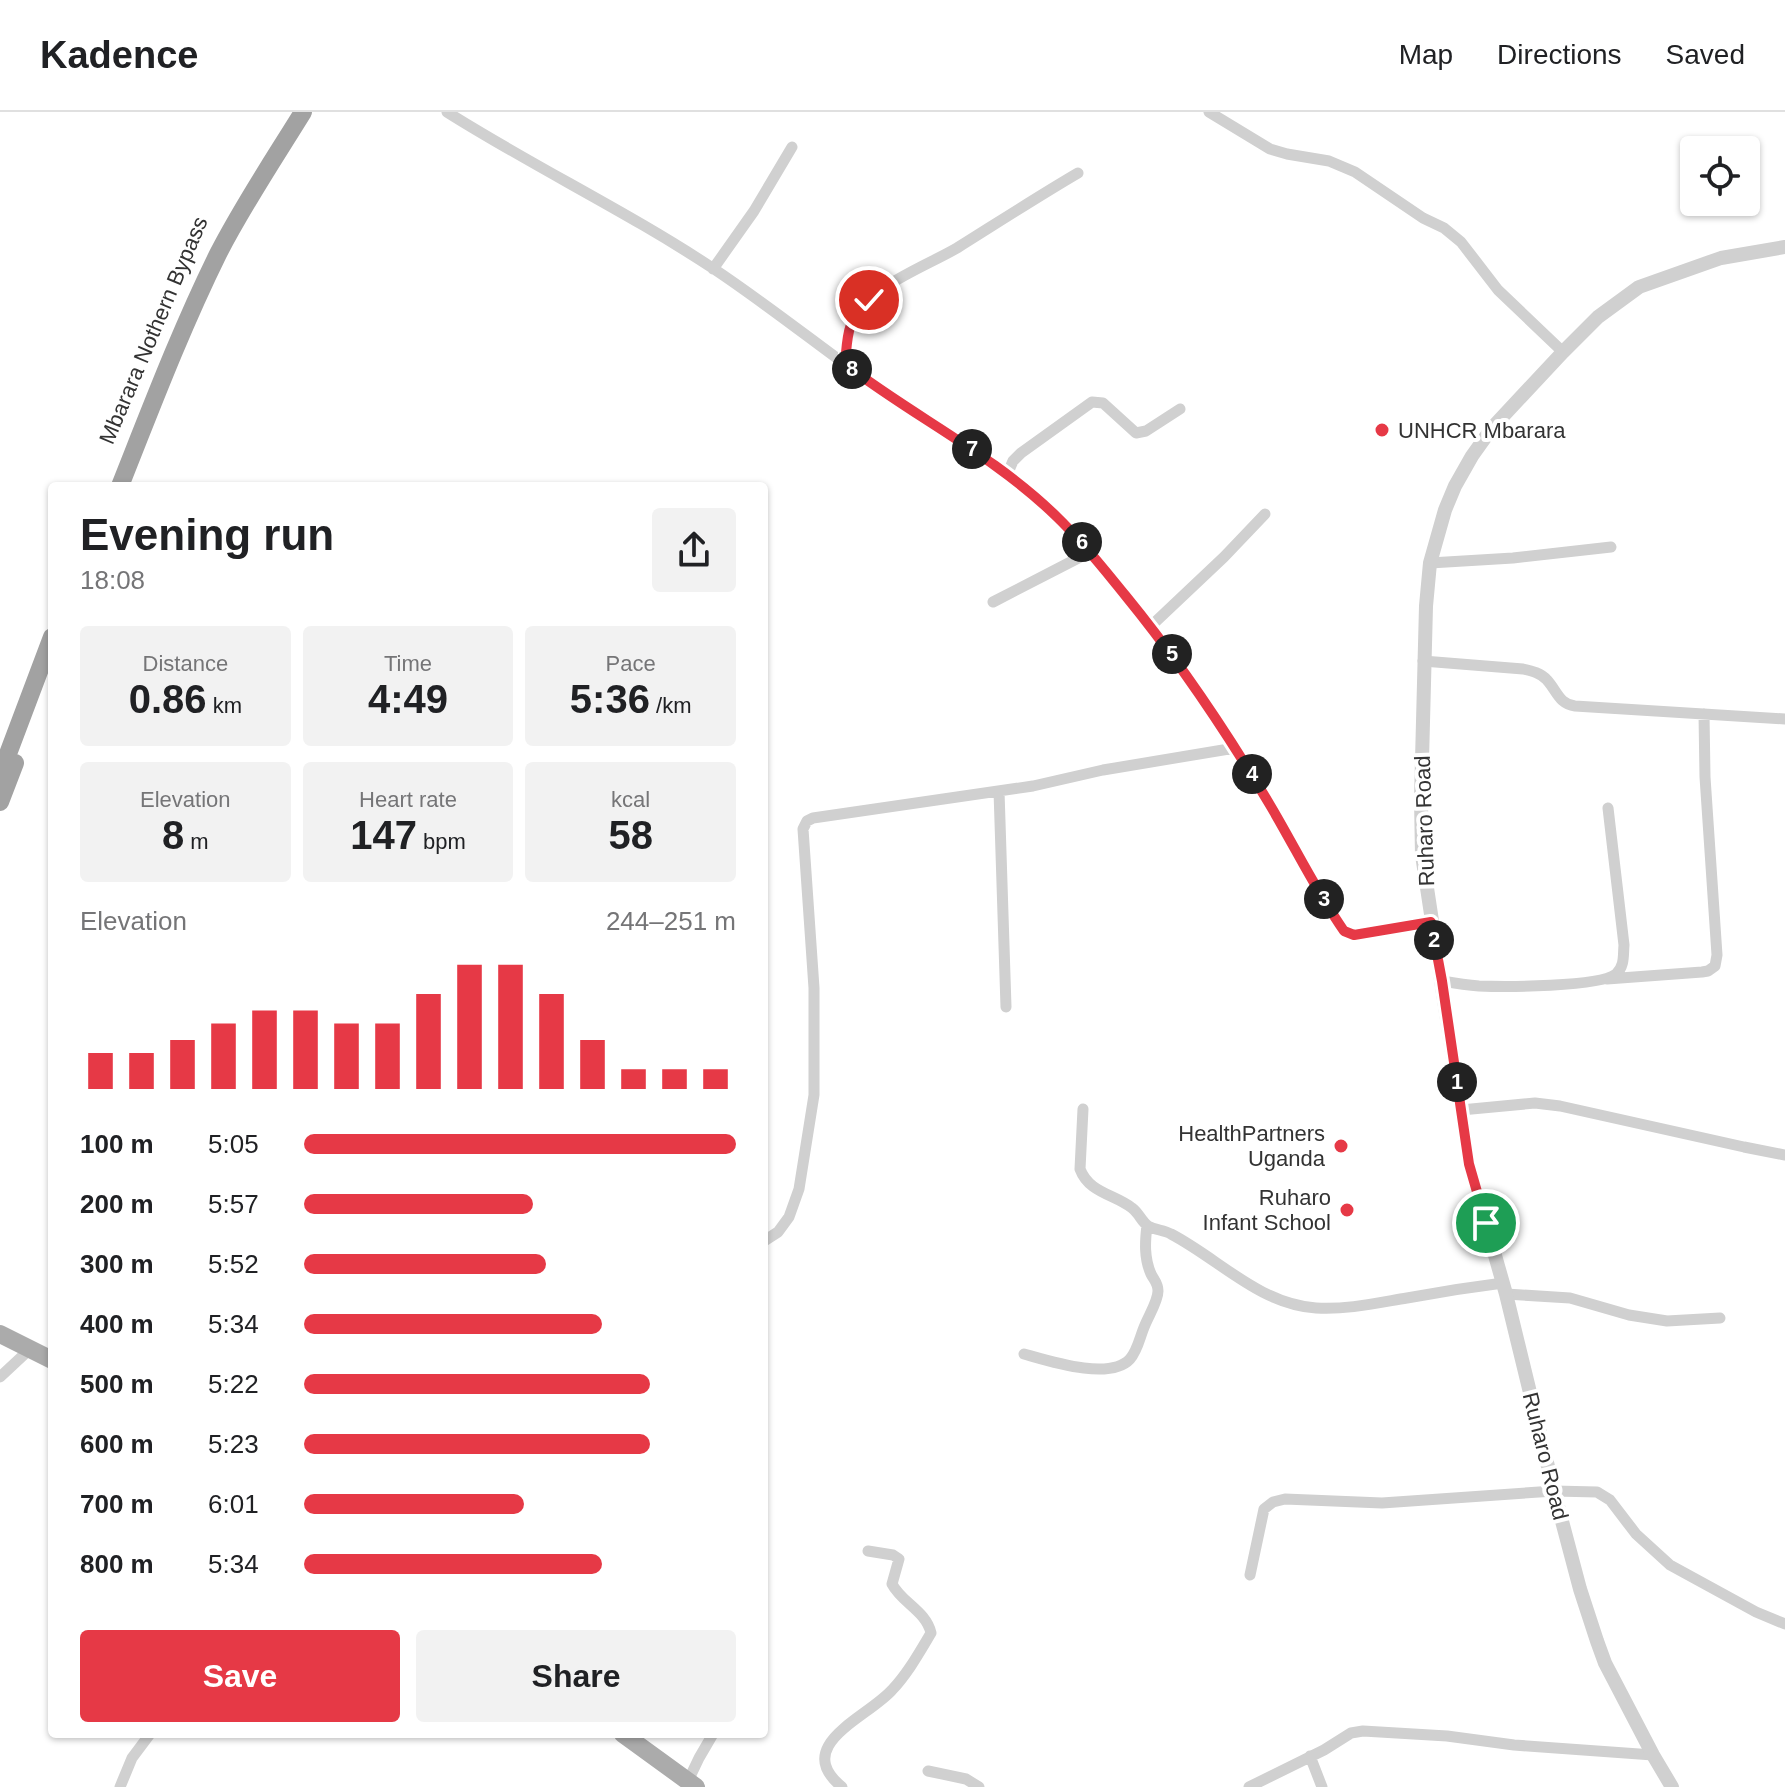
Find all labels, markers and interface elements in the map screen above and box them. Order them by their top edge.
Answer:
text: Kadence [40,34,198,76]
text: Map [1399,39,1453,70]
text: Directions [1497,39,1622,70]
text: Saved [1666,39,1745,70]
map controls [1680,136,1760,216]
button: locate [1680,136,1760,216]
street label: Mbarara Nothern Bypass [94,213,213,448]
pin [835,266,903,334]
icon: check [847,278,891,322]
pin: 8 [832,349,872,389]
text: 8 [846,356,858,381]
place label: UNHCR Mbarara [1398,418,1566,443]
marker: UNHCR Mbarara [1373,421,1391,439]
pin: 7 [952,429,992,469]
text: 7 [966,436,978,461]
button: share [652,508,736,592]
text: Evening run [80,510,334,559]
pin: 6 [1062,522,1102,562]
text: 6 [1076,529,1088,554]
text: 18:08 [80,565,145,595]
pin: 5 [1152,634,1192,674]
text: 5 [1166,641,1178,666]
text: Distance [143,651,228,676]
text: Time [384,651,432,676]
text: Pace [606,651,656,676]
text: 0.86 [129,677,207,721]
text: 4:49 [368,677,448,721]
text: 5:36 [570,677,650,721]
text: km [207,693,242,718]
text: /km [650,693,691,718]
pin: 4 [1232,754,1272,794]
street label: Ruharo Road [1410,755,1439,887]
text: 4 [1246,761,1258,786]
text: Elevation [140,787,231,812]
text: Heart rate [359,787,457,812]
text: kcal [611,787,650,812]
text: 8 [162,813,184,857]
text: 147 [350,813,417,857]
text: 58 [608,813,653,857]
text: m [184,829,209,854]
text: bpm [417,829,466,854]
pin: 3 [1304,879,1344,919]
text: 3 [1318,886,1330,911]
text: Elevation [80,906,187,936]
text: 244–251 m [606,906,736,936]
pin: 2 [1414,920,1454,960]
text: 2 [1428,927,1440,952]
pin: 1 [1437,1062,1477,1102]
text: 1 [1451,1069,1463,1094]
place label: HealthPartners Uganda [1178,1121,1326,1171]
text: 100 m [80,1129,154,1159]
text: 5:05 [208,1129,259,1159]
marker: HealthPartners Uganda [1332,1137,1350,1155]
place label: Ruharo Infant School [1203,1185,1331,1235]
text: 200 m [80,1189,154,1219]
text: 5:57 [208,1189,259,1219]
pin [1452,1189,1520,1257]
marker: Ruharo Infant School [1338,1201,1356,1219]
icon: arrive [1464,1201,1508,1245]
text: 300 m [80,1249,154,1279]
text: 5:52 [208,1249,259,1279]
text: 400 m [80,1309,154,1339]
text: 5:34 [208,1309,259,1339]
text: 500 m [80,1369,154,1399]
text: 5:22 [208,1369,259,1399]
street label: Ruharo Road [1518,1390,1573,1523]
text: 600 m [80,1429,154,1459]
text: 5:23 [208,1429,259,1459]
text: 700 m [80,1489,154,1519]
text: 6:01 [208,1489,259,1519]
text: 800 m [80,1549,154,1579]
text: 5:34 [208,1549,259,1579]
button: Save [80,1630,400,1722]
button: Share [416,1630,736,1722]

